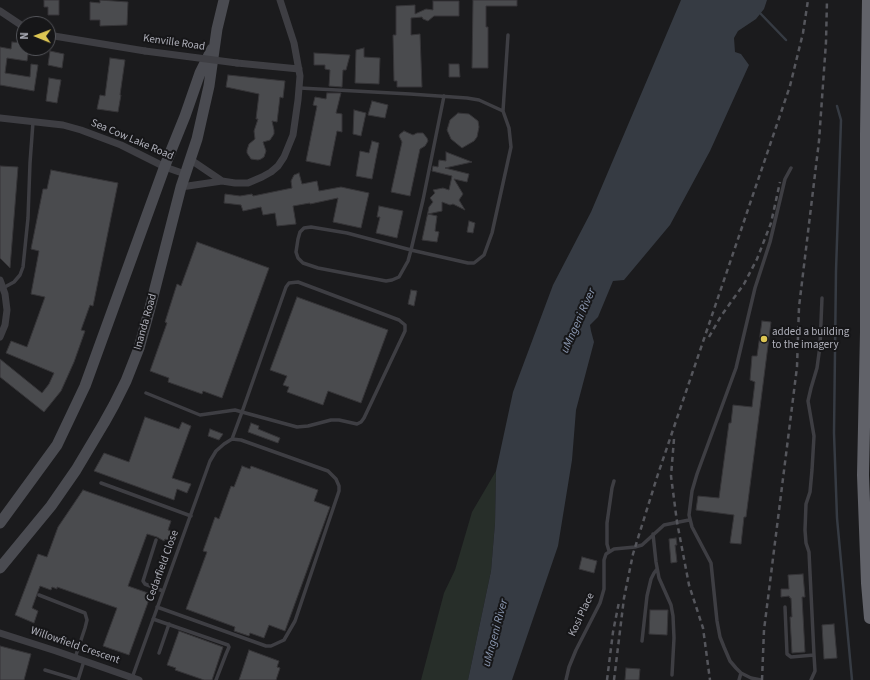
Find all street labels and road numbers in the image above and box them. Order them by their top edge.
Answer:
street label: Kenville Road [142,32,206,54]
street label: Sea Cow Lake Road [89,117,175,163]
street label: Inanda Road [132,292,160,352]
street label: Cedarfield Close [144,529,182,603]
street label: Kosi Place [566,591,598,639]
street label: Willowfield Crescent [29,625,121,667]

